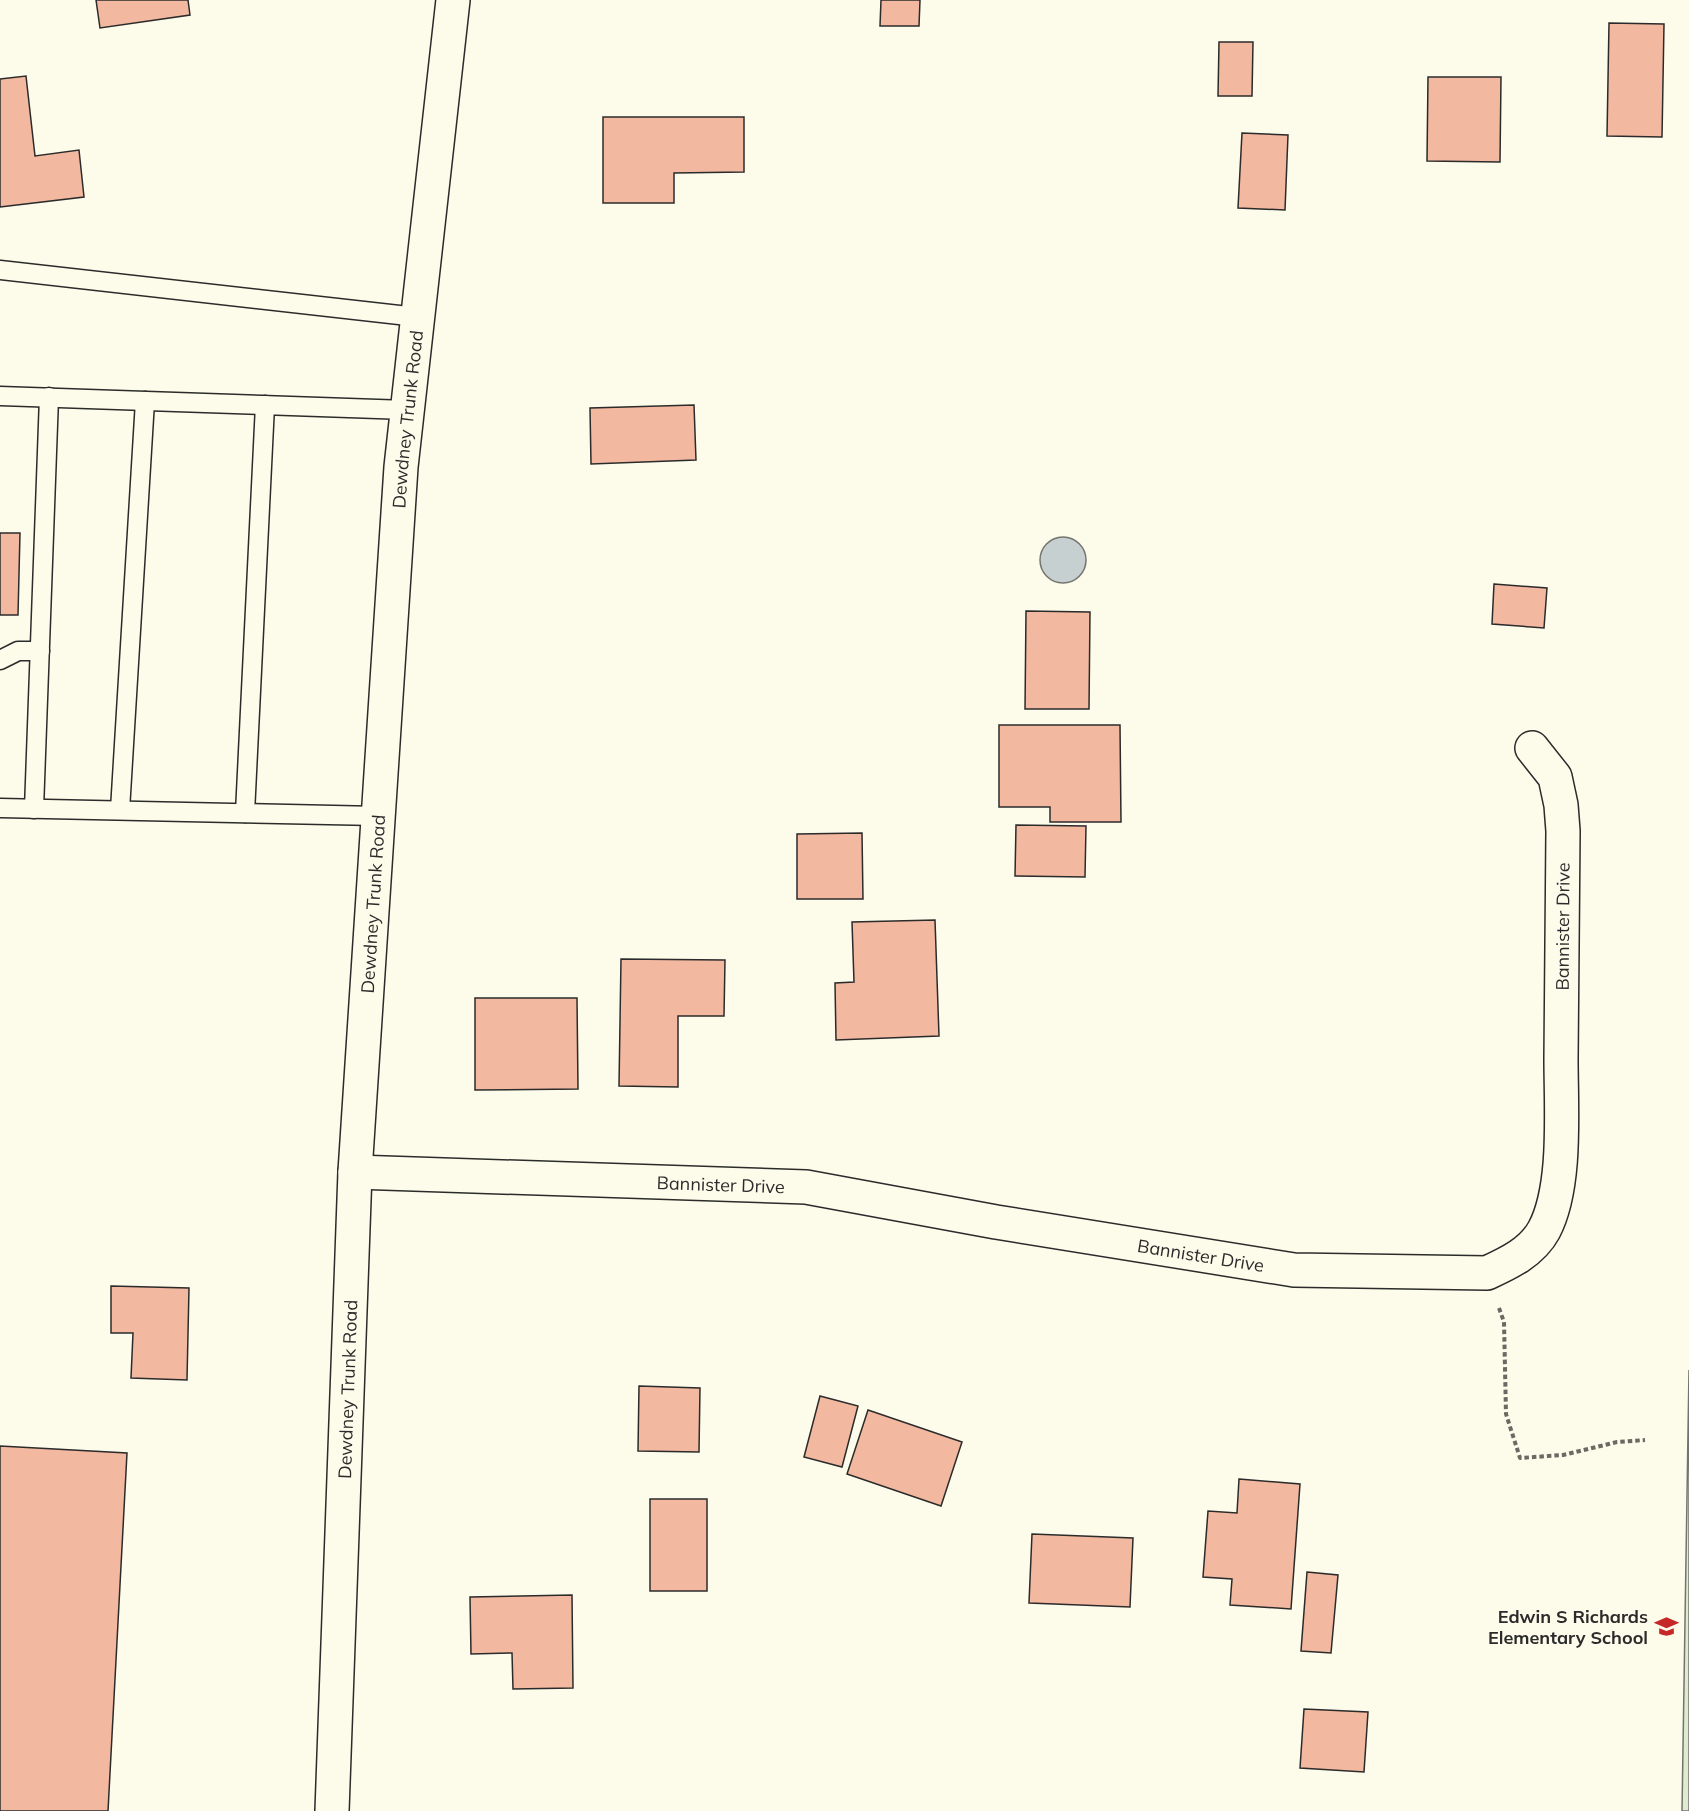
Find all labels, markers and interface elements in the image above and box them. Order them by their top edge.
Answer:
street label: Dewdney Trunk Road [387,329,428,509]
street label: Dewdney Trunk Road [355,814,390,994]
street label: Bannister Drive [1550,862,1574,991]
street label: Bannister Drive [656,1171,785,1198]
street label: Bannister Drive [1136,1233,1266,1277]
street label: Dewdney Trunk Road [332,1299,362,1479]
place label: Edwin S Richards Elementary School [1488,1605,1648,1649]
school or university icon: Edwin S Richards Elementary School [1653,1613,1679,1639]

